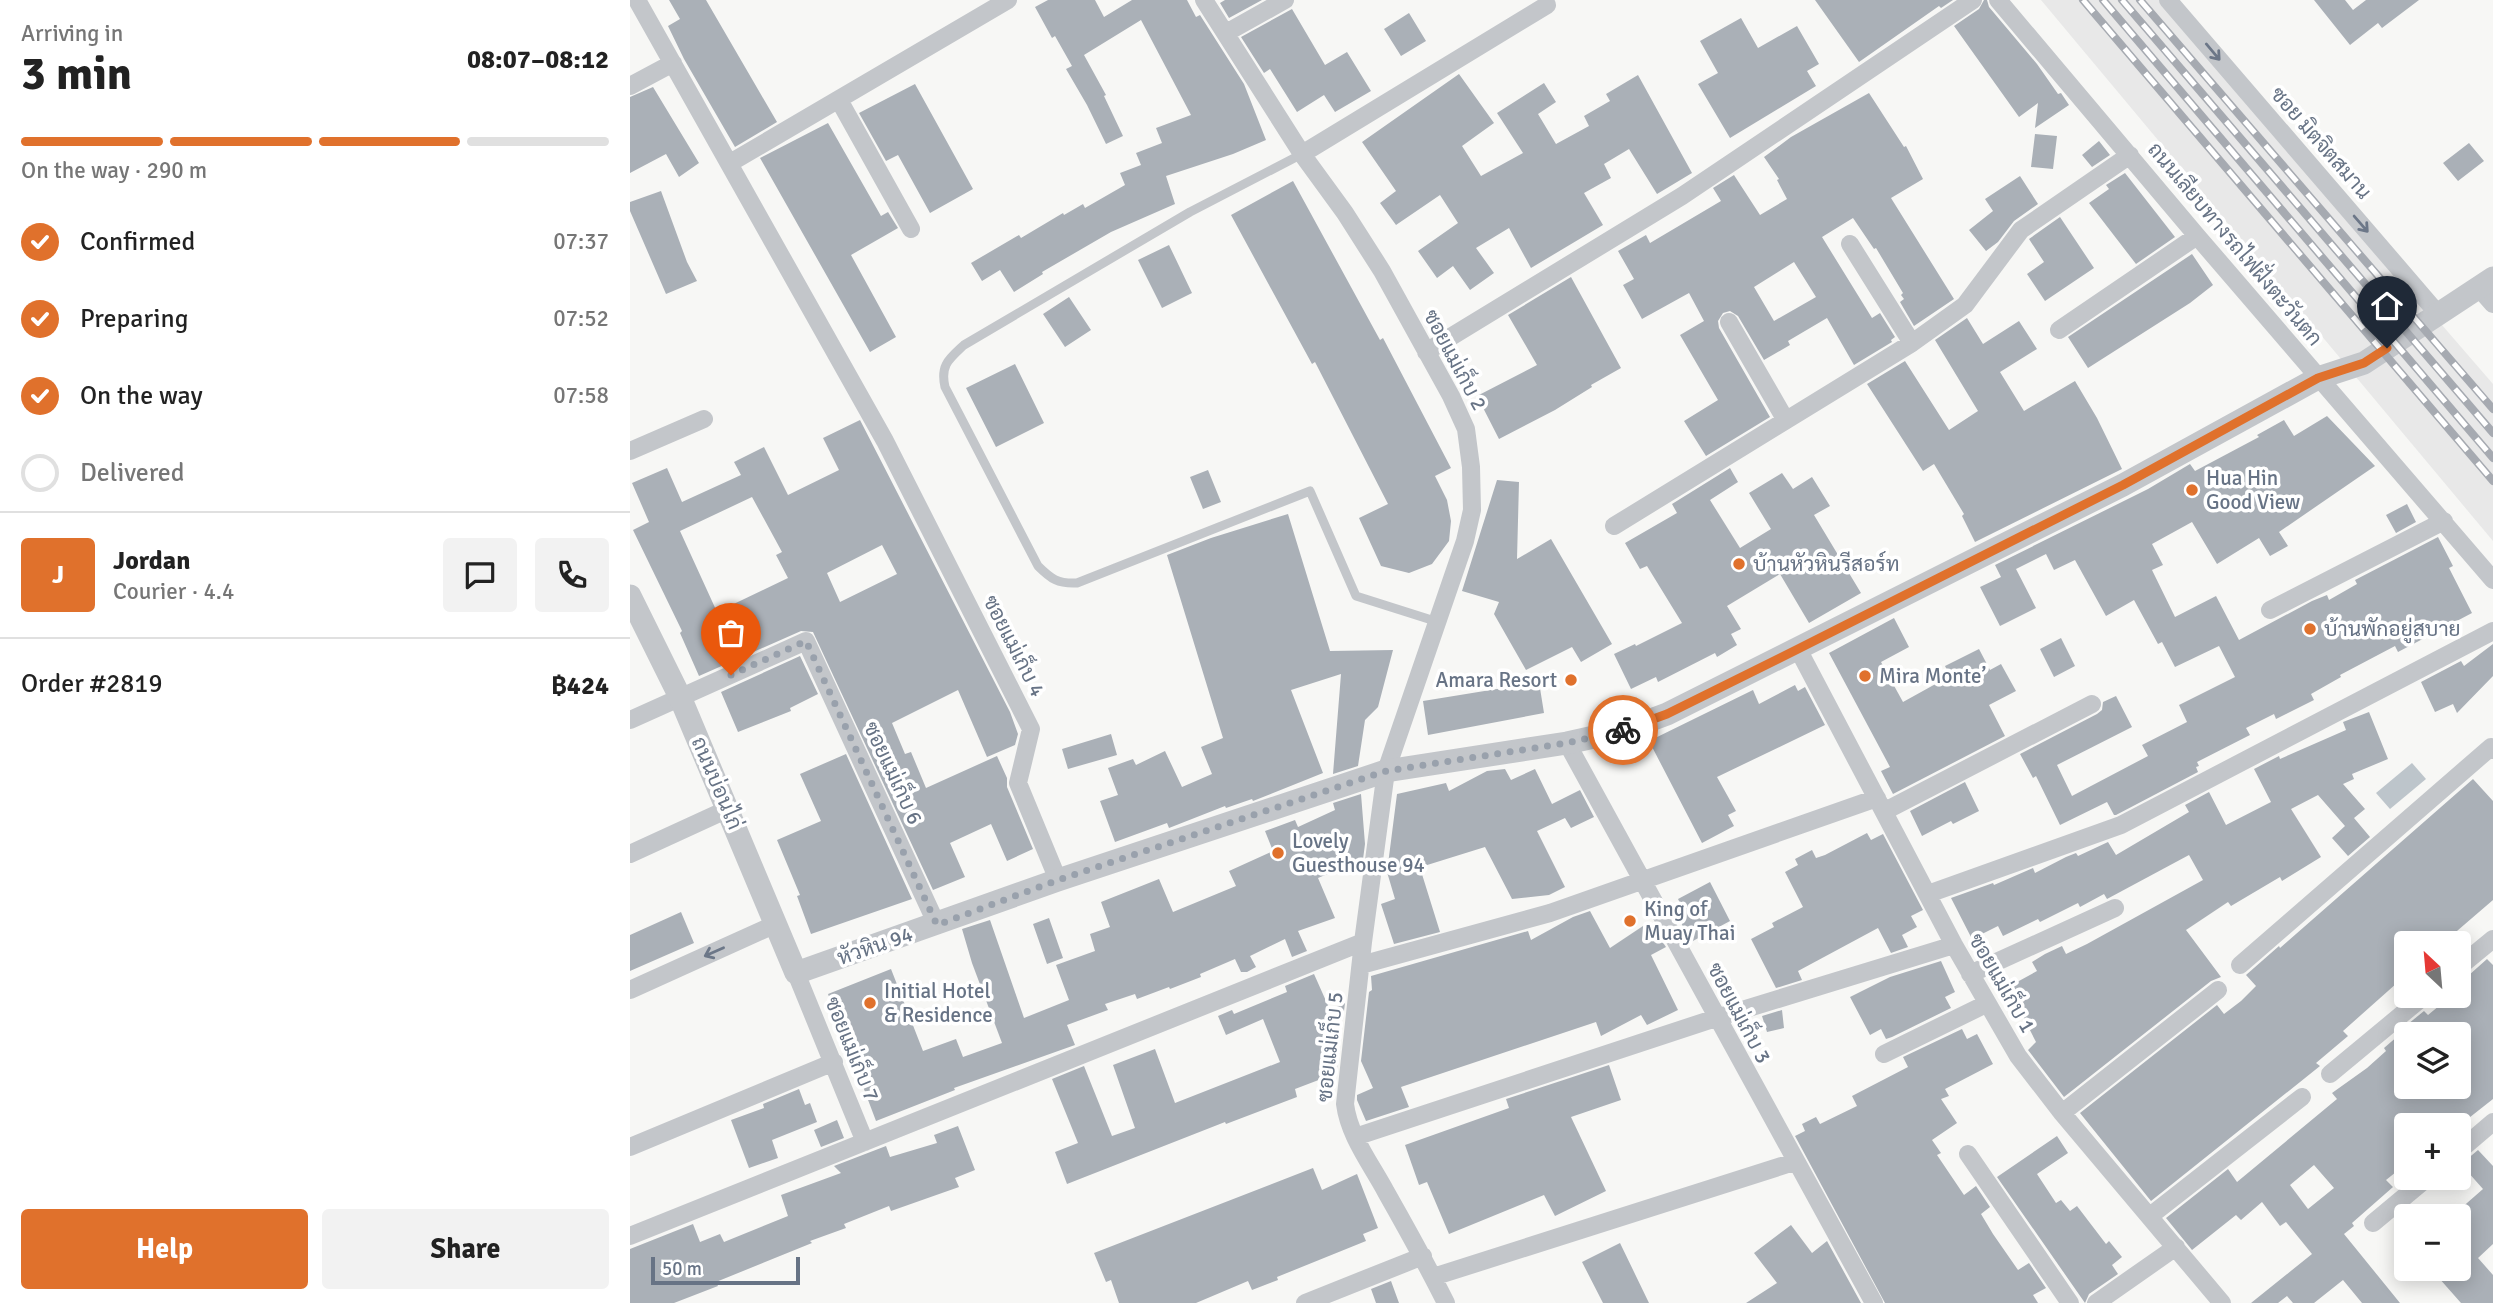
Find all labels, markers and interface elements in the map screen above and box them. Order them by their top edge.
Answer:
text: Arriving in [21,19,123,48]
one-way arrow [2205,43,2221,61]
text: 08:07–08:12 [467,44,609,76]
text: 3 min [21,46,132,102]
street label: ซอย มิตจิตสมาน [2265,81,2377,205]
street label: ถนนเลียบทางรถไฟฝั่งตะวันตก [2142,133,2333,351]
text: On the way · 290 m [21,156,207,185]
one-way arrow [2353,215,2369,233]
icon: check [21,223,59,261]
text: Confirmed [80,226,195,258]
text: 07:37 [553,227,609,256]
pin [2357,276,2417,348]
icon: home [2368,287,2406,325]
icon: check [21,300,59,338]
text: Preparing [80,303,188,335]
text: 07:52 [553,304,609,333]
street label: ซอยแม่เก็บ 2 [1418,304,1494,415]
icon: check [21,377,59,415]
text: On the way [80,380,203,412]
text: 07:58 [553,381,609,410]
text: Delivered [80,457,185,489]
place label: Hua Hin Good View [2206,465,2300,515]
marker: Hua Hin Good View [2184,482,2200,498]
button: chat [443,538,517,612]
button: phone [535,538,609,612]
text: Jordan [113,545,190,577]
place label: บ้านหัวหินรีสอร์ท [1753,550,1900,577]
marker: บ้านหัวหินรีสอร์ท [1731,556,1747,572]
text: J [52,559,64,591]
text: Courier · 4.4 [113,577,234,606]
street label: ซอยแม่เก็บ 4 [977,590,1052,701]
pin [701,603,761,675]
icon: bag [712,614,750,652]
place label: บ้านพักอยู่สบาย [2324,616,2461,644]
marker: บ้านพักอยู่สบาย [2302,621,2318,637]
place label: Mira Monte’ [1879,663,1986,689]
place label: Amara Resort [1435,667,1557,693]
text: Order #2819 [21,668,162,700]
marker: Mira Monte’ [1857,668,1873,684]
text: ฿424 [551,670,609,702]
marker: Amara Resort [1563,672,1579,688]
courier [1588,695,1658,765]
icon: bike [1604,711,1642,749]
street label: ซอยแม่เก็บ 6 [858,717,930,829]
street label: ถนนบ่อนไก่ [686,733,748,833]
place label: Lovely Guesthouse 94 [1292,828,1425,878]
marker: Lovely Guesthouse 94 [1270,845,1286,861]
place label: King of Muay Thai [1644,896,1735,946]
marker: King of Muay Thai [1622,913,1638,929]
street label: หัวหิน 94 [834,921,916,971]
street label: ซอยแม่เก็บ 1 [1963,928,2043,1037]
north arrow [2394,931,2471,1008]
map controls [2394,931,2471,1281]
one-way arrow [703,946,725,959]
street label: ซอยแม่เก็บ 3 [1702,957,1778,1068]
place label: Initial Hotel & Residence [884,978,993,1028]
street label: ซอยแม่เก็บ 5 [1309,991,1349,1103]
street label: ซอยแม่เก็บ 7 [819,992,887,1105]
marker: Initial Hotel & Residence [862,995,878,1011]
button: layers [2394,1022,2471,1099]
button: + [2394,1113,2471,1190]
button: − [2394,1204,2471,1281]
button: Help [21,1209,308,1289]
button: Share [322,1209,609,1289]
scale bar [651,1254,800,1286]
text: 50 m [662,1257,702,1281]

